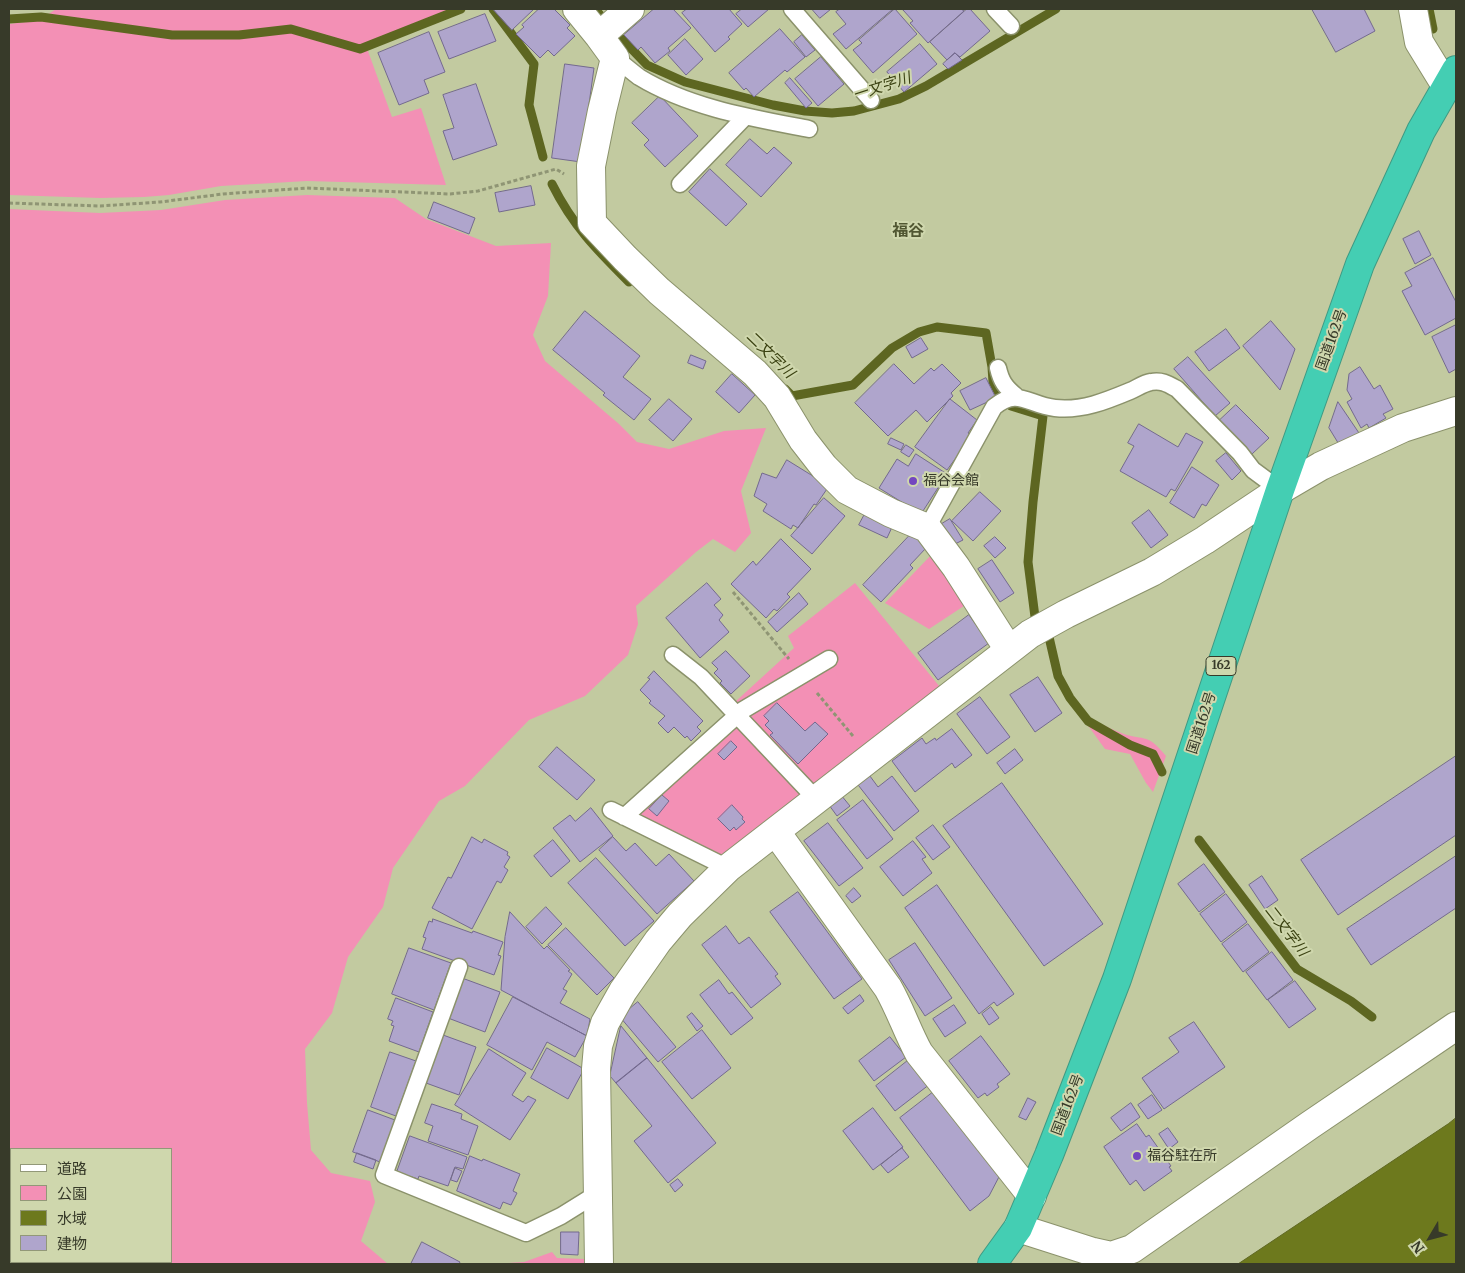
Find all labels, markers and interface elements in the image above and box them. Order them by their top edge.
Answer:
water label: 一文字川 [851,69,913,105]
district label: 福谷 [892,221,924,241]
street label: 国道162号 [1313,307,1351,373]
water label: 二文字川 [742,328,798,382]
place label: 福谷会館 [923,473,979,489]
marker: 福谷会館 [907,475,919,487]
road number: 162 [1206,656,1236,676]
street label: 国道162号 [1184,690,1220,756]
water label: 二文字川 [1260,902,1312,960]
street label: 国道162号 [1049,1072,1087,1138]
legend [10,1148,172,1263]
place label: 福谷駐在所 [1147,1148,1217,1164]
marker: 福谷駐在所 [1131,1150,1143,1162]
text: 道路 [57,1159,87,1178]
text: 公園 [57,1184,87,1203]
text: 水域 [57,1209,87,1228]
north arrow [1405,1213,1455,1263]
text: 建物 [57,1234,87,1253]
text: N [1408,1237,1429,1257]

